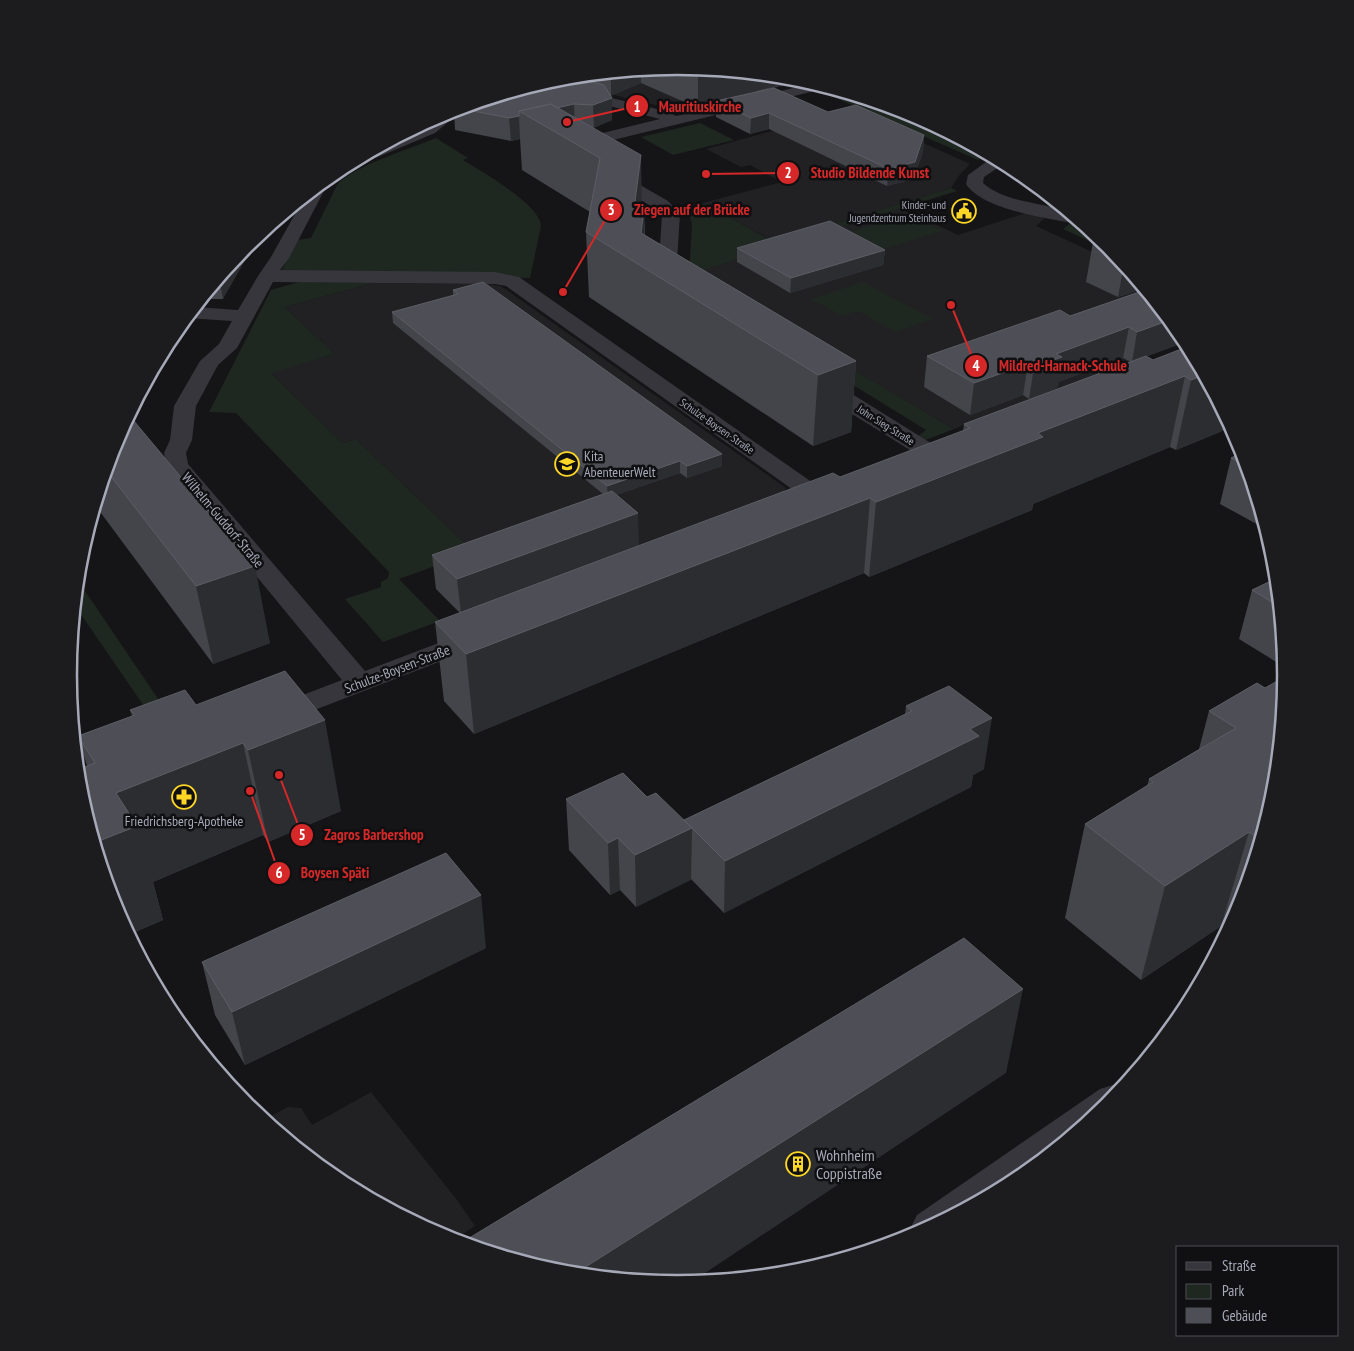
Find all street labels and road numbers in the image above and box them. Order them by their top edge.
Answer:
street label: Schulze-Boysen-Straße [677,395,757,457]
street label: John-Sieg-Straße [854,401,918,448]
street label: Wilhelm-Guddorf-Straße [178,469,268,571]
street label: Schulze-Boysen-Straße [342,641,453,697]

